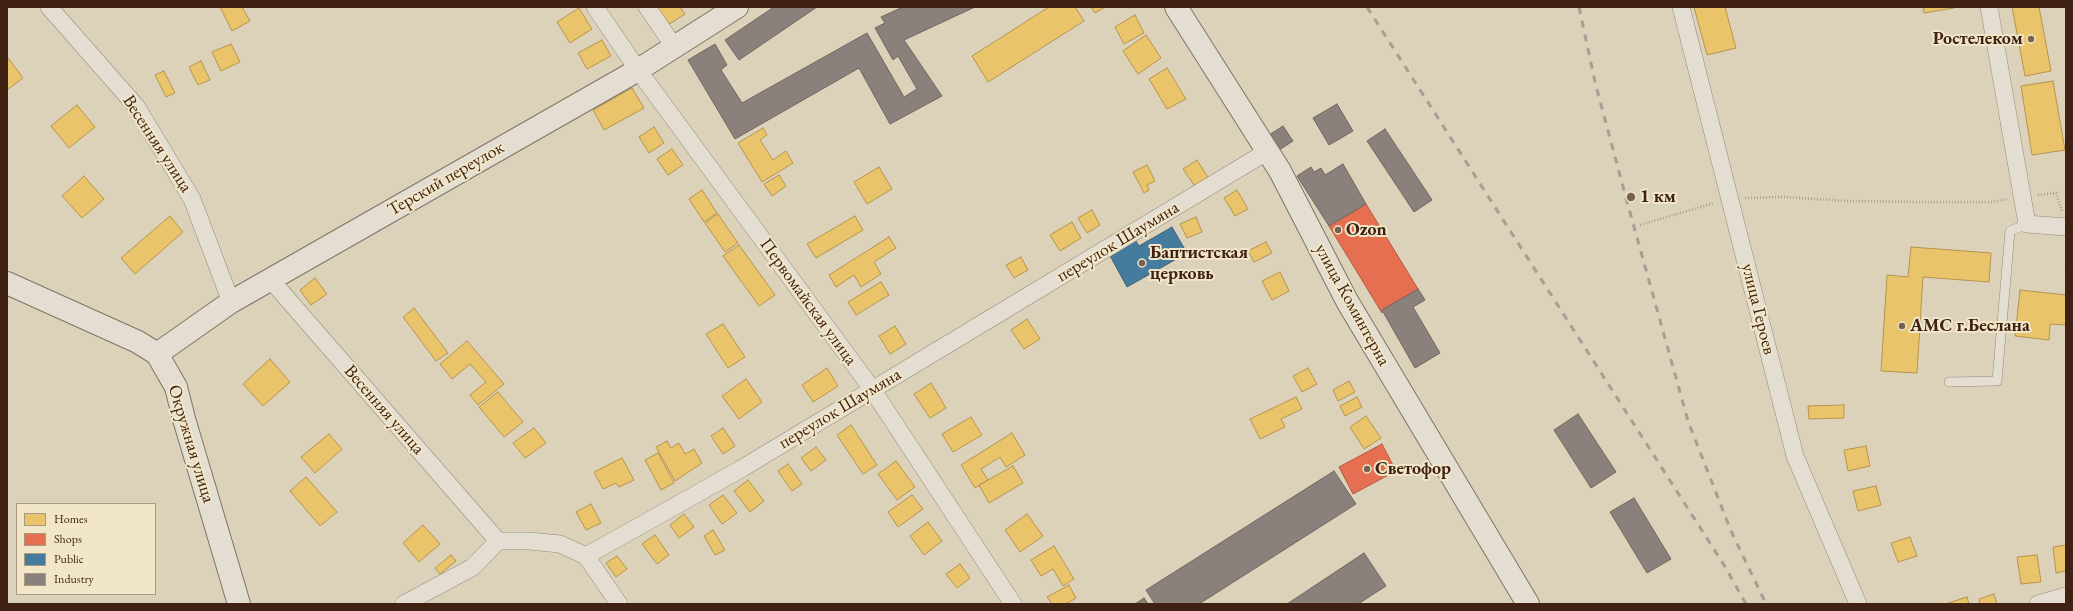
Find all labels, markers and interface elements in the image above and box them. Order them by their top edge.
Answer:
place label: Ростелеком [1933,28,2023,50]
marker: Ростелеком [2026,34,2036,44]
street label: Весенняя улица [117,91,197,197]
street label: Терский переулок [384,137,508,221]
place label: 1 км [1640,186,1676,208]
marker: 1 км [1625,191,1637,203]
street label: переулок Шаумяна [1053,197,1183,287]
place label: Ozon [1346,219,1387,241]
marker: Ozon [1333,225,1343,235]
street label: Первомайская улица [755,234,861,370]
street label: улица Коминтерна [1310,240,1394,370]
place label: Баптистская церковь [1150,242,1248,284]
marker: Баптистская церковь [1137,258,1147,268]
street label: улица Героев [1736,261,1780,357]
place label: АМС г.Беслана [1910,315,2030,337]
marker: АМС г.Беслана [1897,321,1907,331]
street label: Весенняя улица [339,361,429,459]
street label: переулок Шаумяна [775,364,905,454]
street label: Окружная улица [163,383,219,505]
place label: Светофор [1375,458,1451,480]
marker: Светофор [1362,464,1372,474]
legend [16,503,156,595]
text: Homes [54,511,88,527]
text: Shops [54,531,82,547]
text: Public [54,551,84,567]
text: Industry [54,571,94,587]

